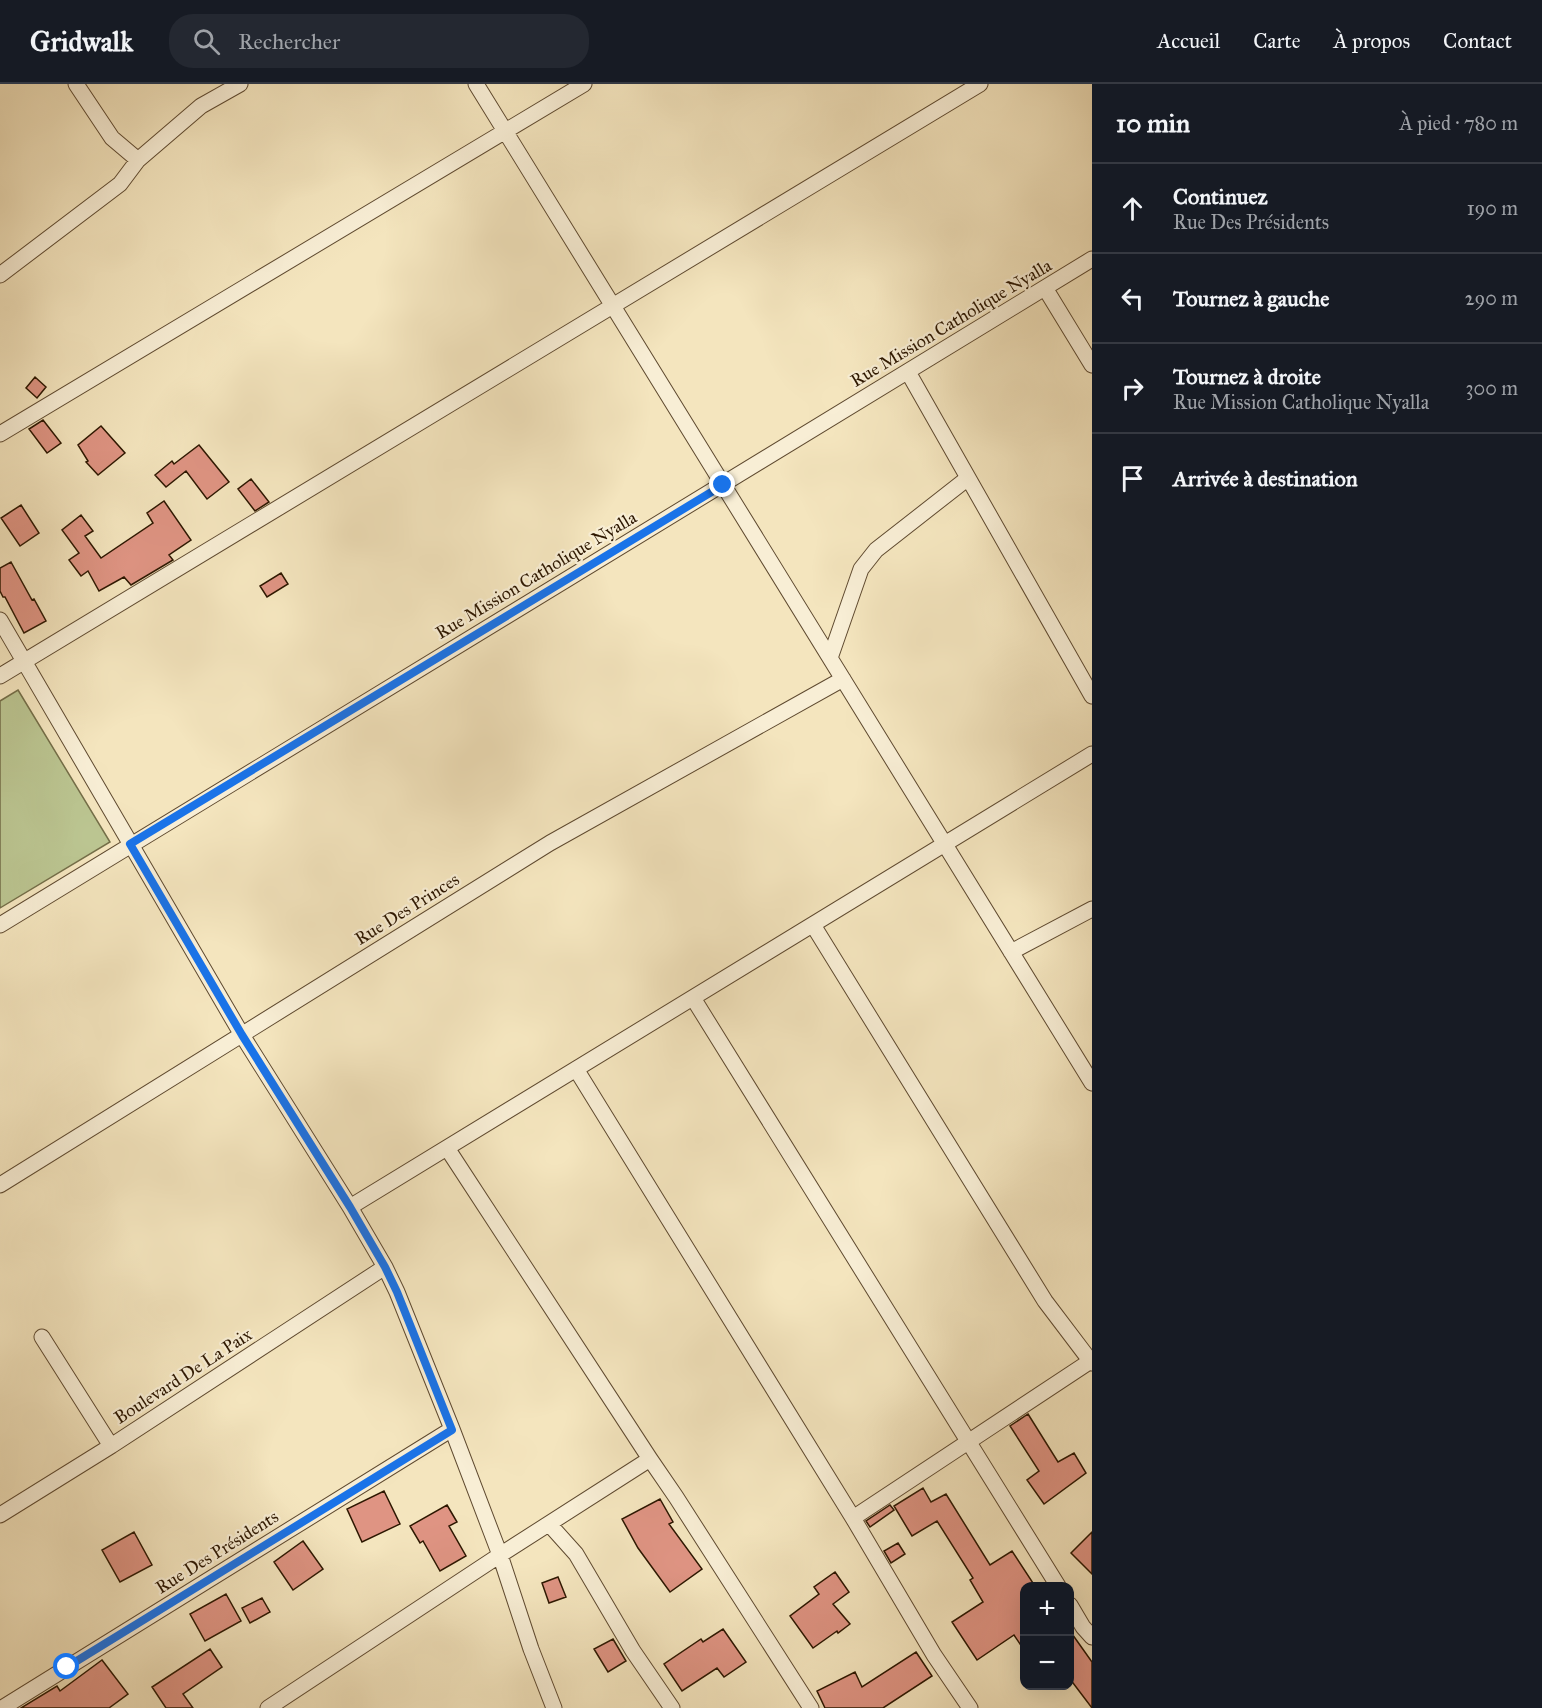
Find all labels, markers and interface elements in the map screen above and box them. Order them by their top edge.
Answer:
search box [169,14,589,68]
text: Gridwalk [30,24,133,59]
icon: search [190,25,223,58]
text: Rechercher [238,28,340,55]
text: Accueil [1157,28,1220,54]
text: Carte [1253,28,1301,54]
text: À propos [1334,28,1410,54]
text: Contact [1443,28,1512,54]
text: 10 min [1116,107,1190,139]
text: À pied · 780 m [1399,111,1518,135]
text: Continuez [1173,183,1268,210]
icon: ahead [1116,192,1149,225]
text: 190 m [1467,196,1518,220]
text: Rue Des Présidents [1173,210,1329,234]
street label: Rue Mission Catholique Nyalla [846,254,1056,393]
icon: left [1116,282,1149,315]
text: Tournez à gauche [1173,285,1329,312]
text: 290 m [1465,286,1518,310]
text: Tournez à droite [1173,363,1321,390]
icon: right [1116,372,1149,405]
text: 300 m [1466,376,1518,400]
text: Rue Mission Catholique Nyalla [1173,390,1429,414]
icon: arrive [1116,462,1149,495]
text: Arrivée à destination [1173,465,1358,492]
route end [709,471,735,497]
street label: Rue Mission Catholique Nyalla [431,506,641,645]
street label: Rue Des Princes [351,868,463,950]
street label: Boulevard De La Paix [110,1323,256,1429]
street label: Rue Des Présidents [152,1505,282,1599]
map controls [1020,1582,1074,1690]
button: + [1020,1582,1074,1636]
button: − [1020,1636,1074,1690]
route start [53,1653,79,1679]

